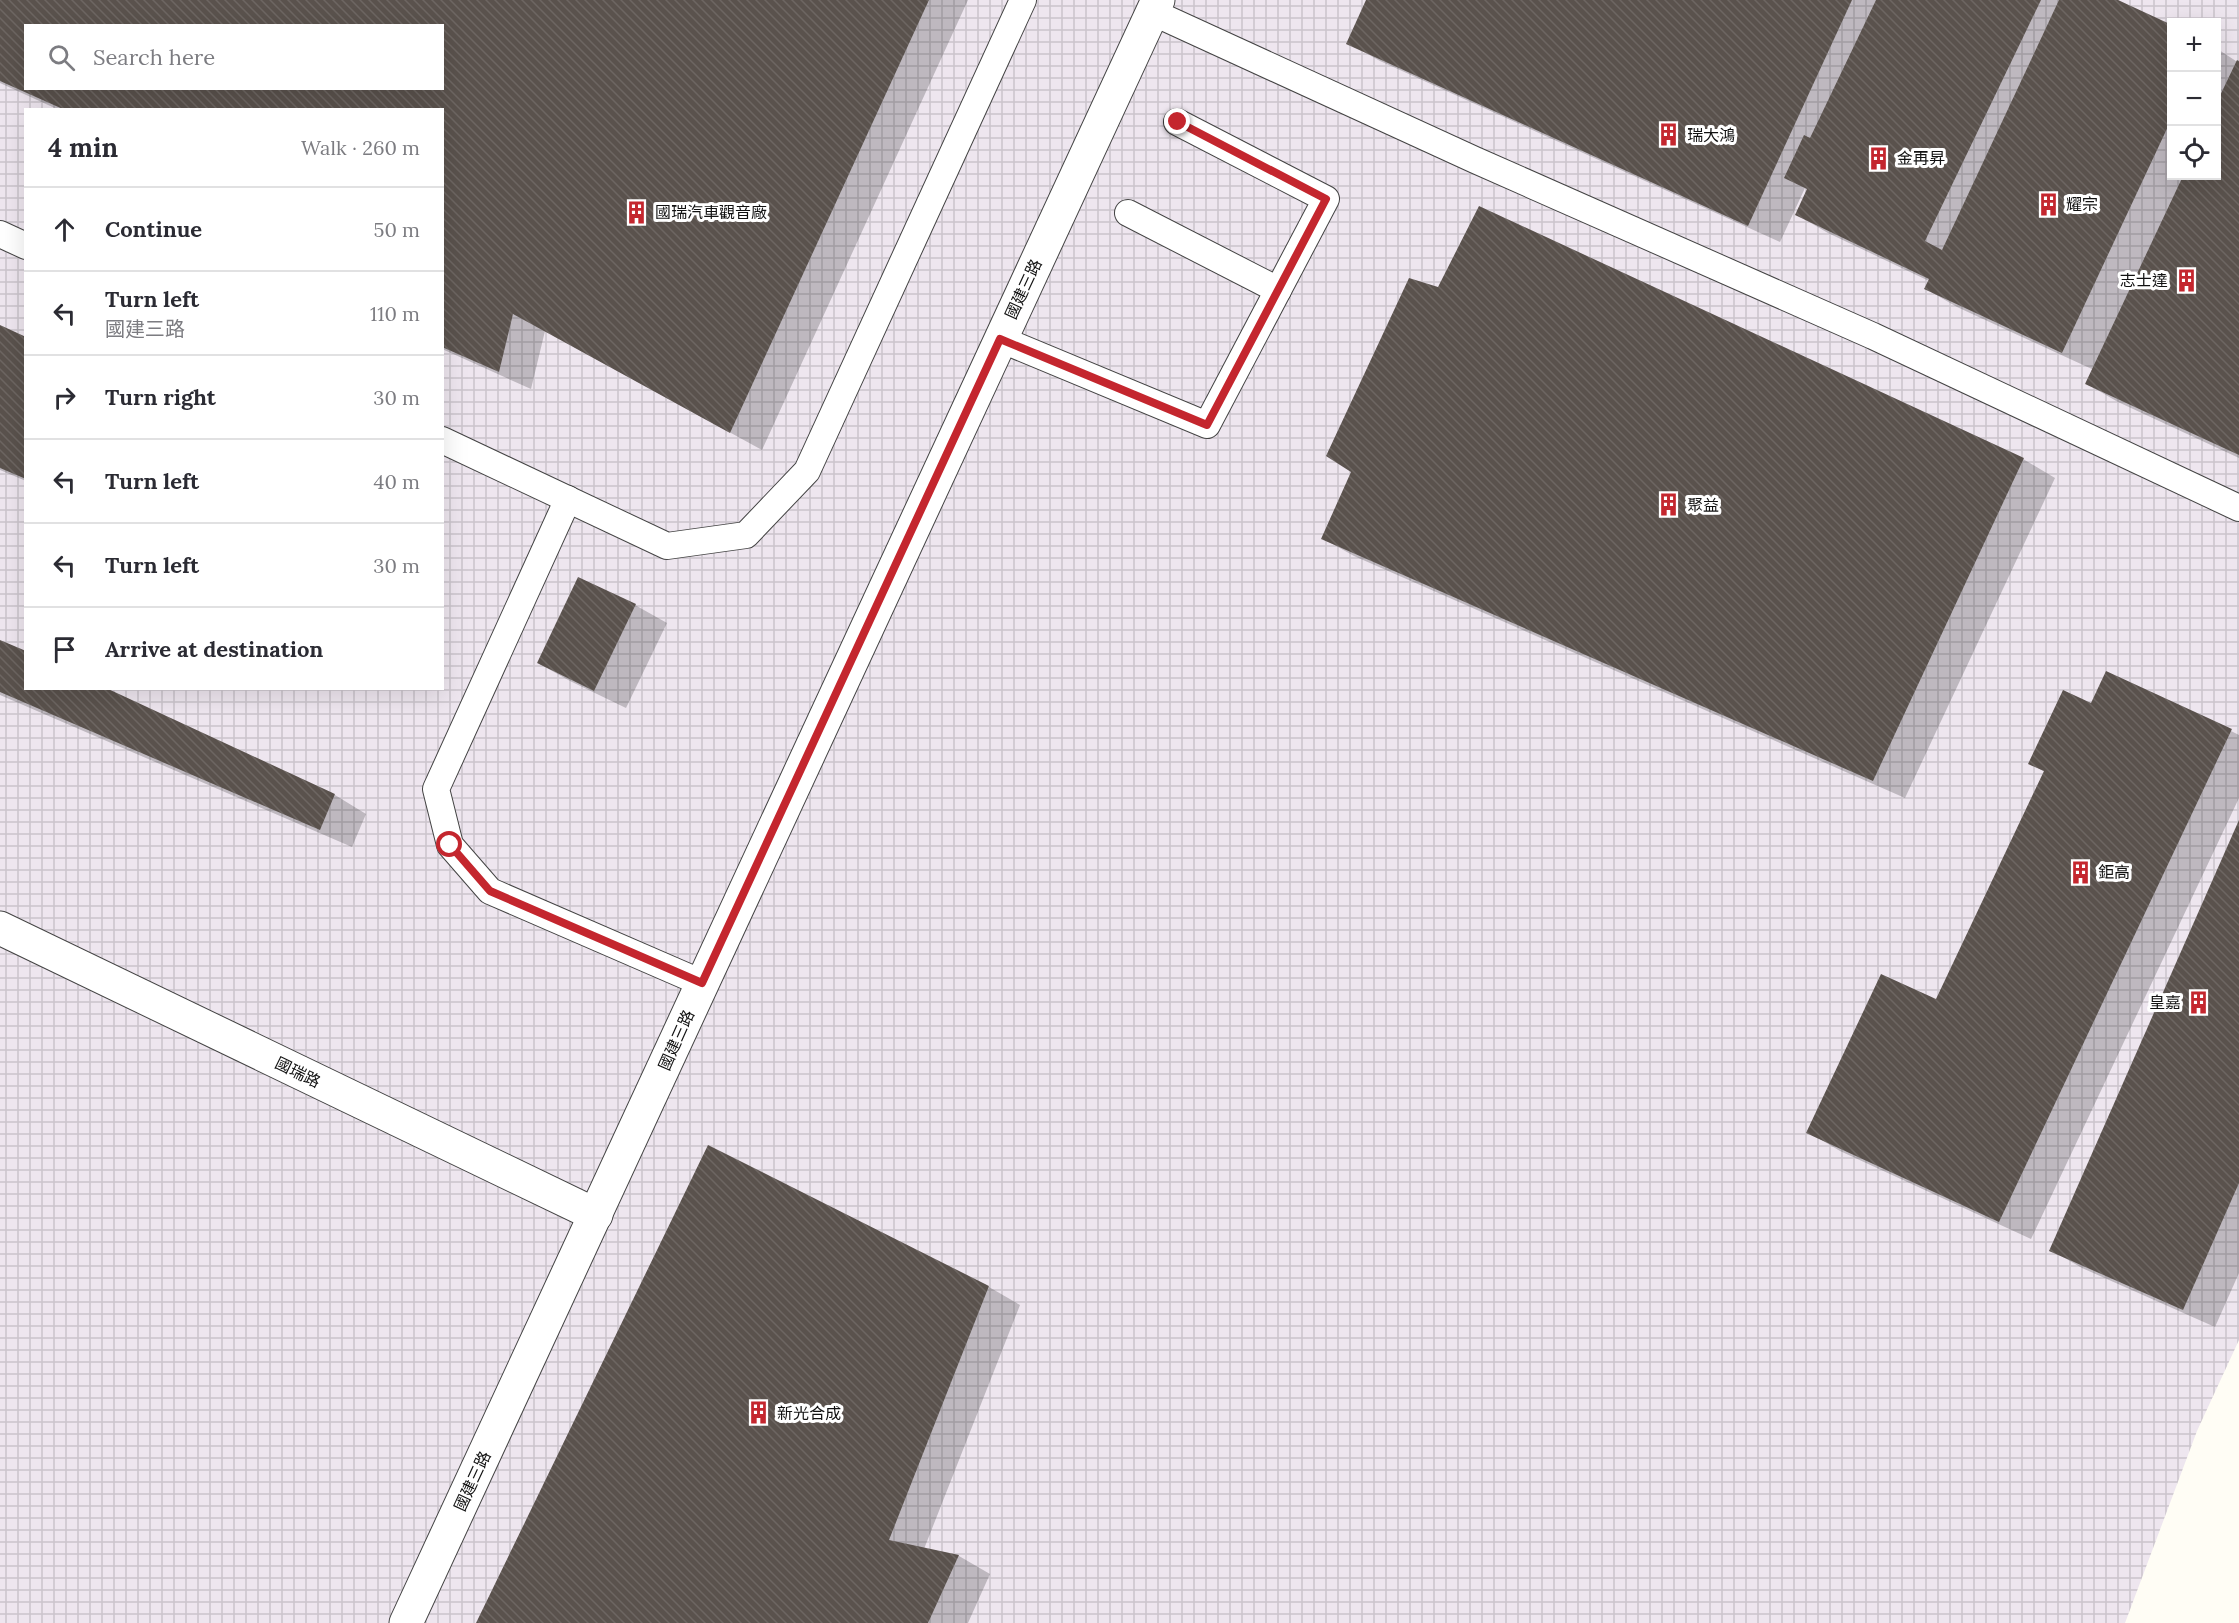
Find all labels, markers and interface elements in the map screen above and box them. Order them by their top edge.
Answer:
map controls [2167,18,2221,180]
button: + [2167,18,2221,72]
search box [24,24,444,90]
icon: search [45,41,78,74]
text: Search here [93,43,215,71]
button: − [2167,72,2221,126]
route end [1164,108,1190,134]
building icon: 瑞大鴻 [1656,122,1682,148]
place label: 瑞大鴻 [1687,125,1735,145]
button: locate [2167,126,2221,180]
text: 4 min [48,131,118,164]
text: Walk · 260 m [301,135,420,160]
building icon: 金再昇 [1866,145,1892,171]
place label: 金再昇 [1897,148,1945,168]
building icon: 耀宗 [2035,191,2061,217]
place label: 耀宗 [2066,194,2098,214]
building icon: 國瑞汽車觀音廠 [624,199,650,225]
place label: 國瑞汽車觀音廠 [655,202,767,222]
icon: ahead [48,213,81,246]
text: Continue [105,215,202,243]
text: 50 m [374,217,420,242]
street label: 國建三路 [1000,256,1046,322]
building icon: 志士達 [2173,267,2199,293]
place label: 志士達 [2120,270,2168,290]
text: Turn left [105,285,199,313]
icon: left [48,297,81,330]
text: 110 m [370,301,420,326]
text: 國建三路 [105,316,185,341]
icon: right [48,381,81,414]
text: Turn right [105,383,216,411]
text: 30 m [373,385,420,410]
icon: left [48,465,81,498]
text: Turn left [105,467,199,495]
text: 40 m [374,469,420,494]
building icon: 聚益 [1656,492,1682,518]
place label: 聚益 [1687,495,1719,515]
icon: left [48,549,81,582]
text: Turn left [105,551,199,579]
text: 30 m [373,553,420,578]
icon: arrive [48,633,81,666]
text: Arrive at destination [105,635,323,663]
route start [436,831,462,857]
building icon: 鉅高 [2067,859,2093,885]
place label: 鉅高 [2098,862,2130,882]
building icon: 皇嘉 [2186,989,2212,1015]
place label: 皇嘉 [2149,992,2181,1012]
street label: 國建三路 [654,1007,698,1073]
street label: 國瑞路 [272,1052,324,1092]
building icon: 新光合成 [746,1400,772,1426]
place label: 新光合成 [777,1403,841,1423]
street label: 國建三路 [449,1448,495,1514]

